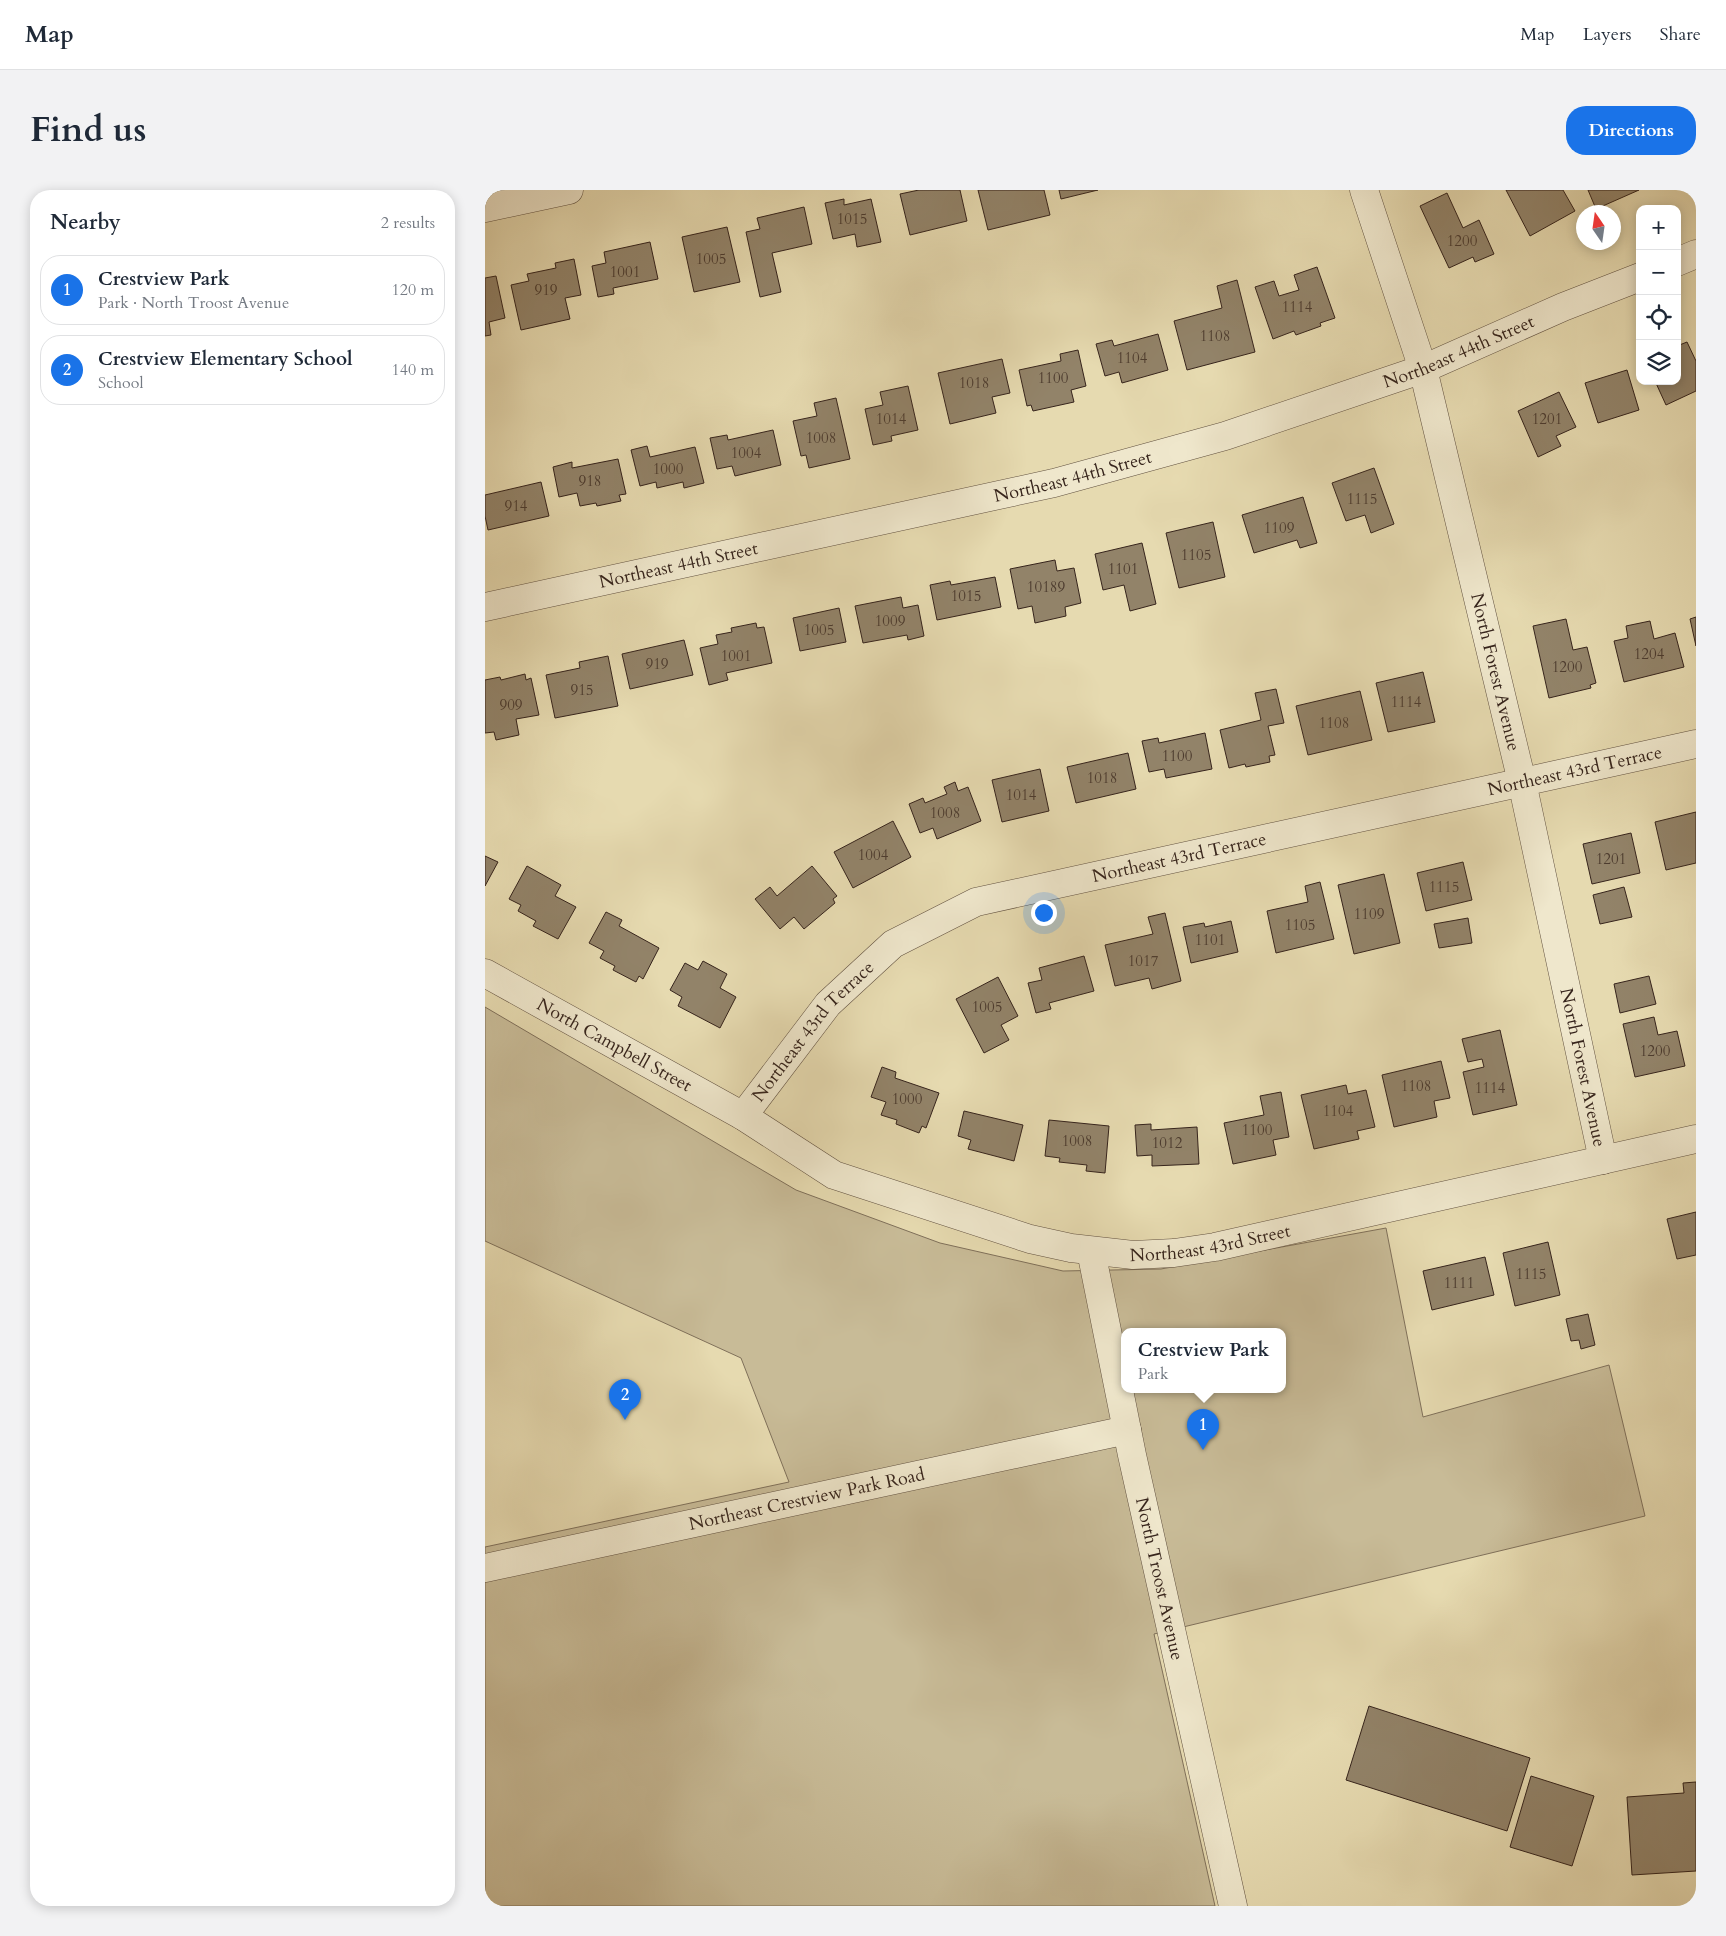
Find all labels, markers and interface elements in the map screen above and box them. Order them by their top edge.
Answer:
text: Map [25,18,74,51]
text: Map [1520,22,1555,47]
text: Layers [1583,22,1632,47]
text: Share [1660,22,1701,47]
text: Find us [30,106,146,154]
button: Directions [1566,106,1696,155]
north arrow [1576,205,1621,250]
map controls [1636,205,1681,385]
button: + [1636,205,1681,250]
text: Nearby [50,208,121,237]
house number: 1015 [837,209,867,229]
text: 2 results [381,212,435,234]
house number: 1200 [1447,231,1478,251]
house number: 1005 [696,249,726,269]
button: − [1636,250,1681,295]
house number: 1001 [610,262,640,282]
text: Crestview Park [98,266,230,292]
text: 1 [63,279,71,301]
text: 120 m [392,279,434,301]
house number: 919 [534,280,558,300]
text: Park · North Troost Avenue [98,292,289,314]
button: locate [1636,295,1681,340]
house number: 1114 [1282,297,1313,317]
street label: Northeast 44th Street [1380,309,1539,395]
house number: 1108 [1200,326,1230,346]
button: layers [1636,340,1681,385]
text: Crestview Elementary School [98,346,353,372]
house number: 1104 [1117,348,1148,368]
text: 2 [63,359,71,381]
text: 140 m [392,359,434,381]
house number: 1100 [1038,368,1069,388]
text: School [98,372,143,394]
house number: 1018 [959,373,989,393]
house number: 1014 [876,409,907,429]
house number: 1201 [1532,409,1562,429]
house number: 1008 [806,428,836,448]
house number: 1004 [731,443,762,463]
street label: Northeast 44th Street [991,445,1155,509]
house number: 1000 [653,459,684,479]
house number: 918 [578,471,602,491]
house number: 1115 [1347,489,1377,509]
house number: 914 [504,496,528,516]
house number: 1109 [1264,518,1295,538]
street label: Northeast 44th Street [597,536,761,595]
house number: 1105 [1181,545,1211,565]
house number: 1101 [1108,559,1138,579]
house number: 10189 [1027,577,1066,597]
house number: 1015 [951,586,981,606]
street label: North Forest Avenue [1464,590,1526,754]
house number: 1009 [875,611,906,631]
house number: 1005 [804,620,834,640]
house number: 1204 [1634,644,1665,664]
house number: 1001 [721,646,751,666]
house number: 919 [645,654,669,674]
house number: 1200 [1552,657,1583,677]
house number: 915 [570,680,594,700]
house number: 1114 [1391,692,1422,712]
house number: 909 [499,695,523,715]
house number: 1108 [1319,713,1349,733]
street label: Northeast 43rd Terrace [1485,740,1664,802]
house number: 1100 [1162,746,1193,766]
house number: 1018 [1087,768,1117,788]
house number: 1014 [1006,785,1037,805]
house number: 1008 [930,803,960,823]
street label: Northeast 43rd Terrace [1090,827,1269,889]
house number: 1004 [858,845,889,865]
house number: 1201 [1596,849,1626,869]
house number: 1115 [1429,877,1459,897]
your location [1031,900,1057,926]
house number: 1109 [1354,904,1385,924]
house number: 1105 [1285,915,1315,935]
house number: 1101 [1195,930,1225,950]
house number: 1017 [1128,951,1159,971]
street label: Northeast 43rd Terrace [746,956,880,1107]
street label: North Forest Avenue [1553,986,1612,1149]
street label: North Campbell Street [532,992,697,1098]
house number: 1005 [972,997,1002,1017]
house number: 1200 [1640,1041,1671,1061]
house number: 1108 [1401,1076,1431,1096]
house number: 1114 [1475,1078,1506,1098]
house number: 1000 [892,1089,923,1109]
house number: 1104 [1323,1101,1354,1121]
house number: 1100 [1242,1120,1273,1140]
house number: 1008 [1062,1131,1092,1151]
house number: 1012 [1152,1133,1183,1153]
street label: Northeast 43rd Street [1129,1218,1293,1268]
house number: 1115 [1516,1264,1546,1284]
house number: 1111 [1444,1273,1474,1293]
popup [1121,1328,1286,1393]
text: Crestview Park [1138,1337,1269,1363]
text: Park [1138,1363,1168,1385]
pin: 2 [609,1379,641,1420]
pin: 1 [1187,1409,1219,1450]
street label: Northeast Crestview Park Road [686,1462,927,1537]
street label: North Troost Avenue [1129,1495,1190,1663]

